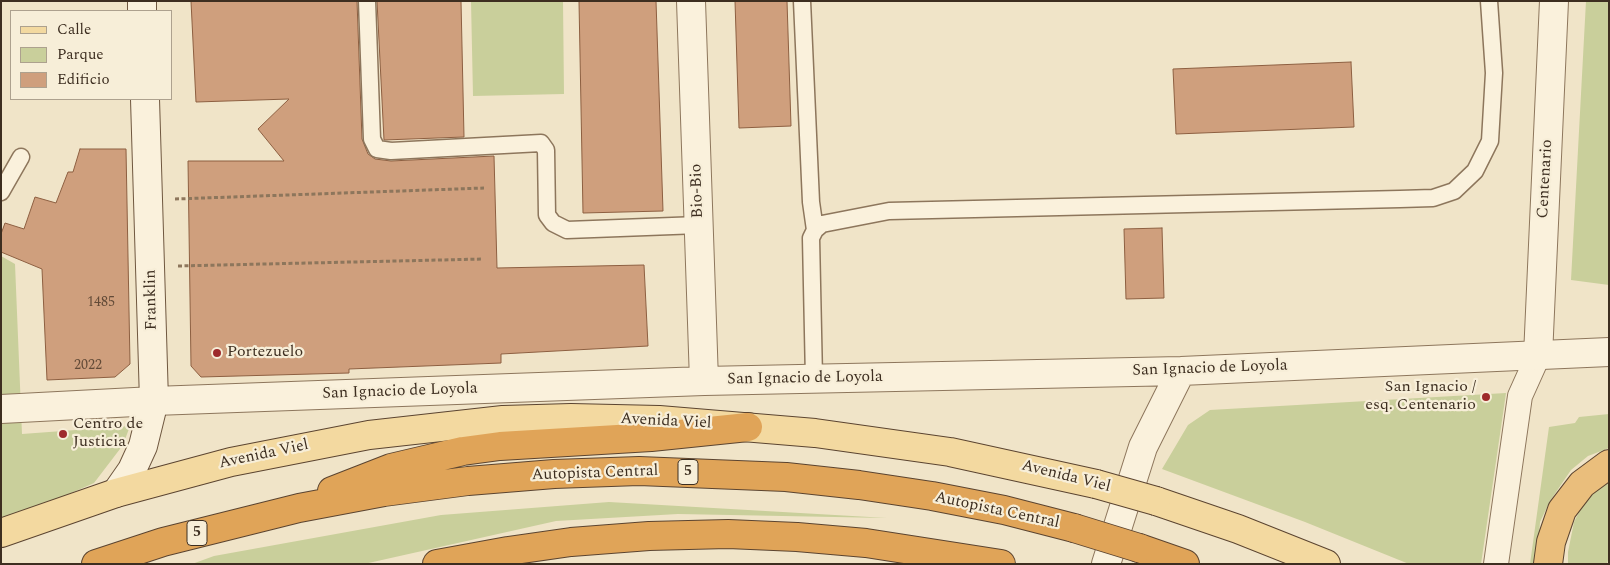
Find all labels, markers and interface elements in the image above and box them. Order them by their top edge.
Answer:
legend [10,10,172,100]
text: Calle [57,18,91,41]
text: Parque [57,43,104,66]
text: Edificio [57,68,110,91]
street label: Centenario [1534,139,1558,219]
street label: Bio-Bio [687,163,709,219]
street label: Franklin [142,269,162,331]
house number: 1485 [87,295,115,311]
place label: Portezuelo [227,343,303,363]
marker: Portezuelo [211,347,223,359]
street label: San Ignacio de Loyola [1132,357,1288,381]
house number: 2022 [74,358,102,374]
street label: San Ignacio de Loyola [727,368,883,390]
place label: San Ignacio / esq. Centenario [1365,378,1476,416]
street label: San Ignacio de Loyola [322,380,478,404]
marker: San Ignacio / esq. Centenario [1480,391,1492,403]
street label: Avenida Viel [620,410,712,434]
place label: Centro de Justicia [73,415,143,453]
marker: Centro de Justicia [57,428,69,440]
street label: Avenida Viel [217,436,311,474]
street label: Avenida Viel [1019,457,1113,497]
road number: 5 [678,460,698,484]
street label: Autopista Central [531,462,659,486]
street label: Autopista Central [933,488,1061,534]
road number: 5 [187,520,207,546]

